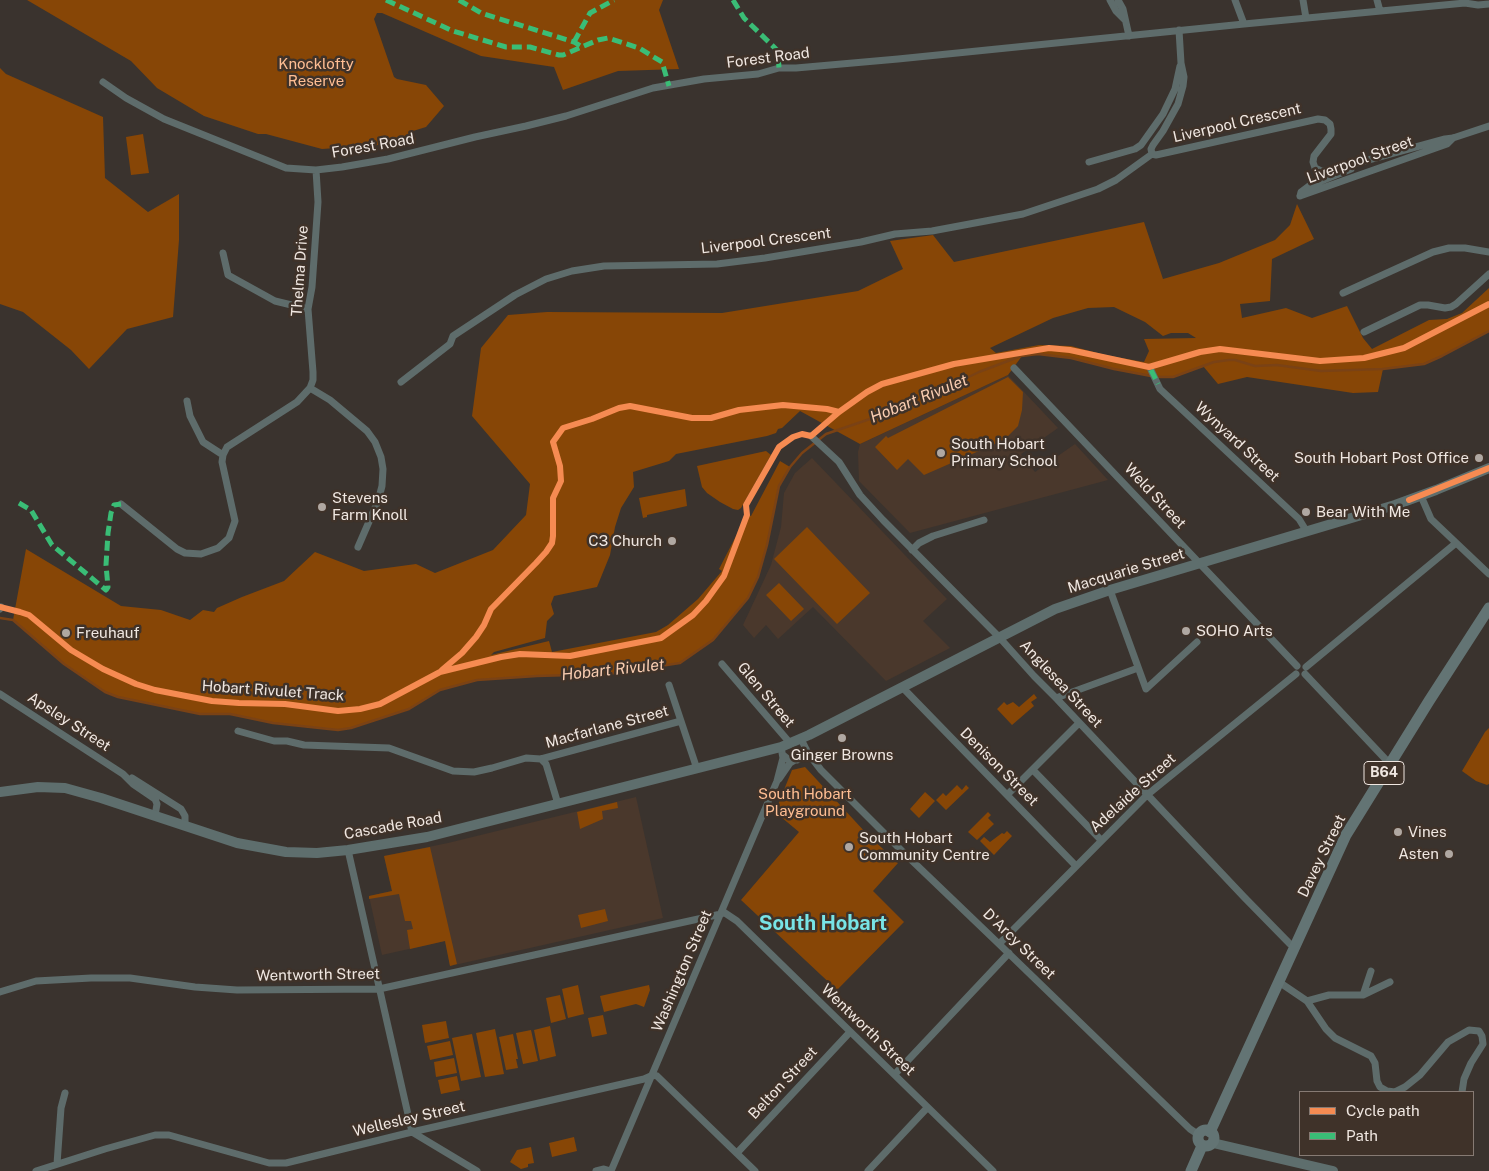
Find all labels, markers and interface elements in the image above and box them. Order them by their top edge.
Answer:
street label: Forest Road [725,44,811,72]
park label: Knocklofty Reserve [278,55,354,90]
street label: Liverpool Crescent [1171,99,1303,147]
street label: Forest Road [330,130,416,162]
street label: Liverpool Street [1304,132,1416,188]
street label: Liverpool Crescent [700,224,832,258]
street label: Thelma Drive [288,225,312,317]
water label: Hobart Rivulet [867,371,971,427]
street label: Wynyard Street [1191,398,1283,486]
place label: South Hobart Primary School [951,435,1057,470]
marker: South Hobart Primary School [935,447,947,459]
place label: South Hobart Post Office [1294,449,1469,467]
marker: South Hobart Post Office [1473,452,1485,464]
street label: Weld Street [1120,460,1190,532]
place label: Stevens Farm Knoll [332,489,408,524]
marker: Stevens Farm Knoll [316,501,328,513]
place label: Bear With Me [1316,503,1410,521]
marker: Bear With Me [1300,506,1312,518]
place label: C3 Church [588,532,662,550]
marker: C3 Church [666,535,678,547]
street label: Macquarie Street [1065,545,1187,597]
place label: SOHO Arts [1196,622,1273,640]
place label: Freuhauf [76,624,139,642]
marker: SOHO Arts [1180,625,1192,637]
marker: Freuhauf [60,627,72,639]
street label: Anglesea Street [1016,637,1106,731]
water label: Hobart Rivulet [560,655,666,685]
street label: Glen Street [733,659,799,731]
street label: Hobart Rivulet Track [201,677,345,705]
street label: Apsley Street [24,689,114,755]
street label: Macfarlane Street [543,702,671,752]
street label: Denison Street [956,724,1042,810]
marker: Ginger Browns [836,732,848,744]
place label: Ginger Browns [791,746,893,764]
street label: Adelaide Street [1086,750,1180,836]
road number: B64 [1364,761,1404,784]
park label: South Hobart Playground [758,785,852,820]
street label: Cascade Road [343,809,443,843]
street label: Davey Street [1294,812,1350,900]
place label: Vines [1408,823,1447,841]
marker: Vines [1392,826,1404,838]
place label: South Hobart Community Centre [859,829,990,864]
marker: South Hobart Community Centre [843,841,855,853]
place label: Asten [1398,845,1439,863]
marker: Asten [1443,848,1455,860]
street label: D'Arcy Street [979,905,1059,983]
street label: Washington Street [648,908,716,1034]
district label: South Hobart [759,912,887,936]
street label: Wentworth Street [256,965,380,985]
street label: Wentworth Street [817,980,919,1080]
street label: Belton Street [745,1043,821,1123]
legend [1299,1091,1474,1156]
street label: Wellesley Street [351,1097,467,1141]
text: Cycle path [1346,1102,1420,1119]
text: Path [1346,1127,1378,1144]

